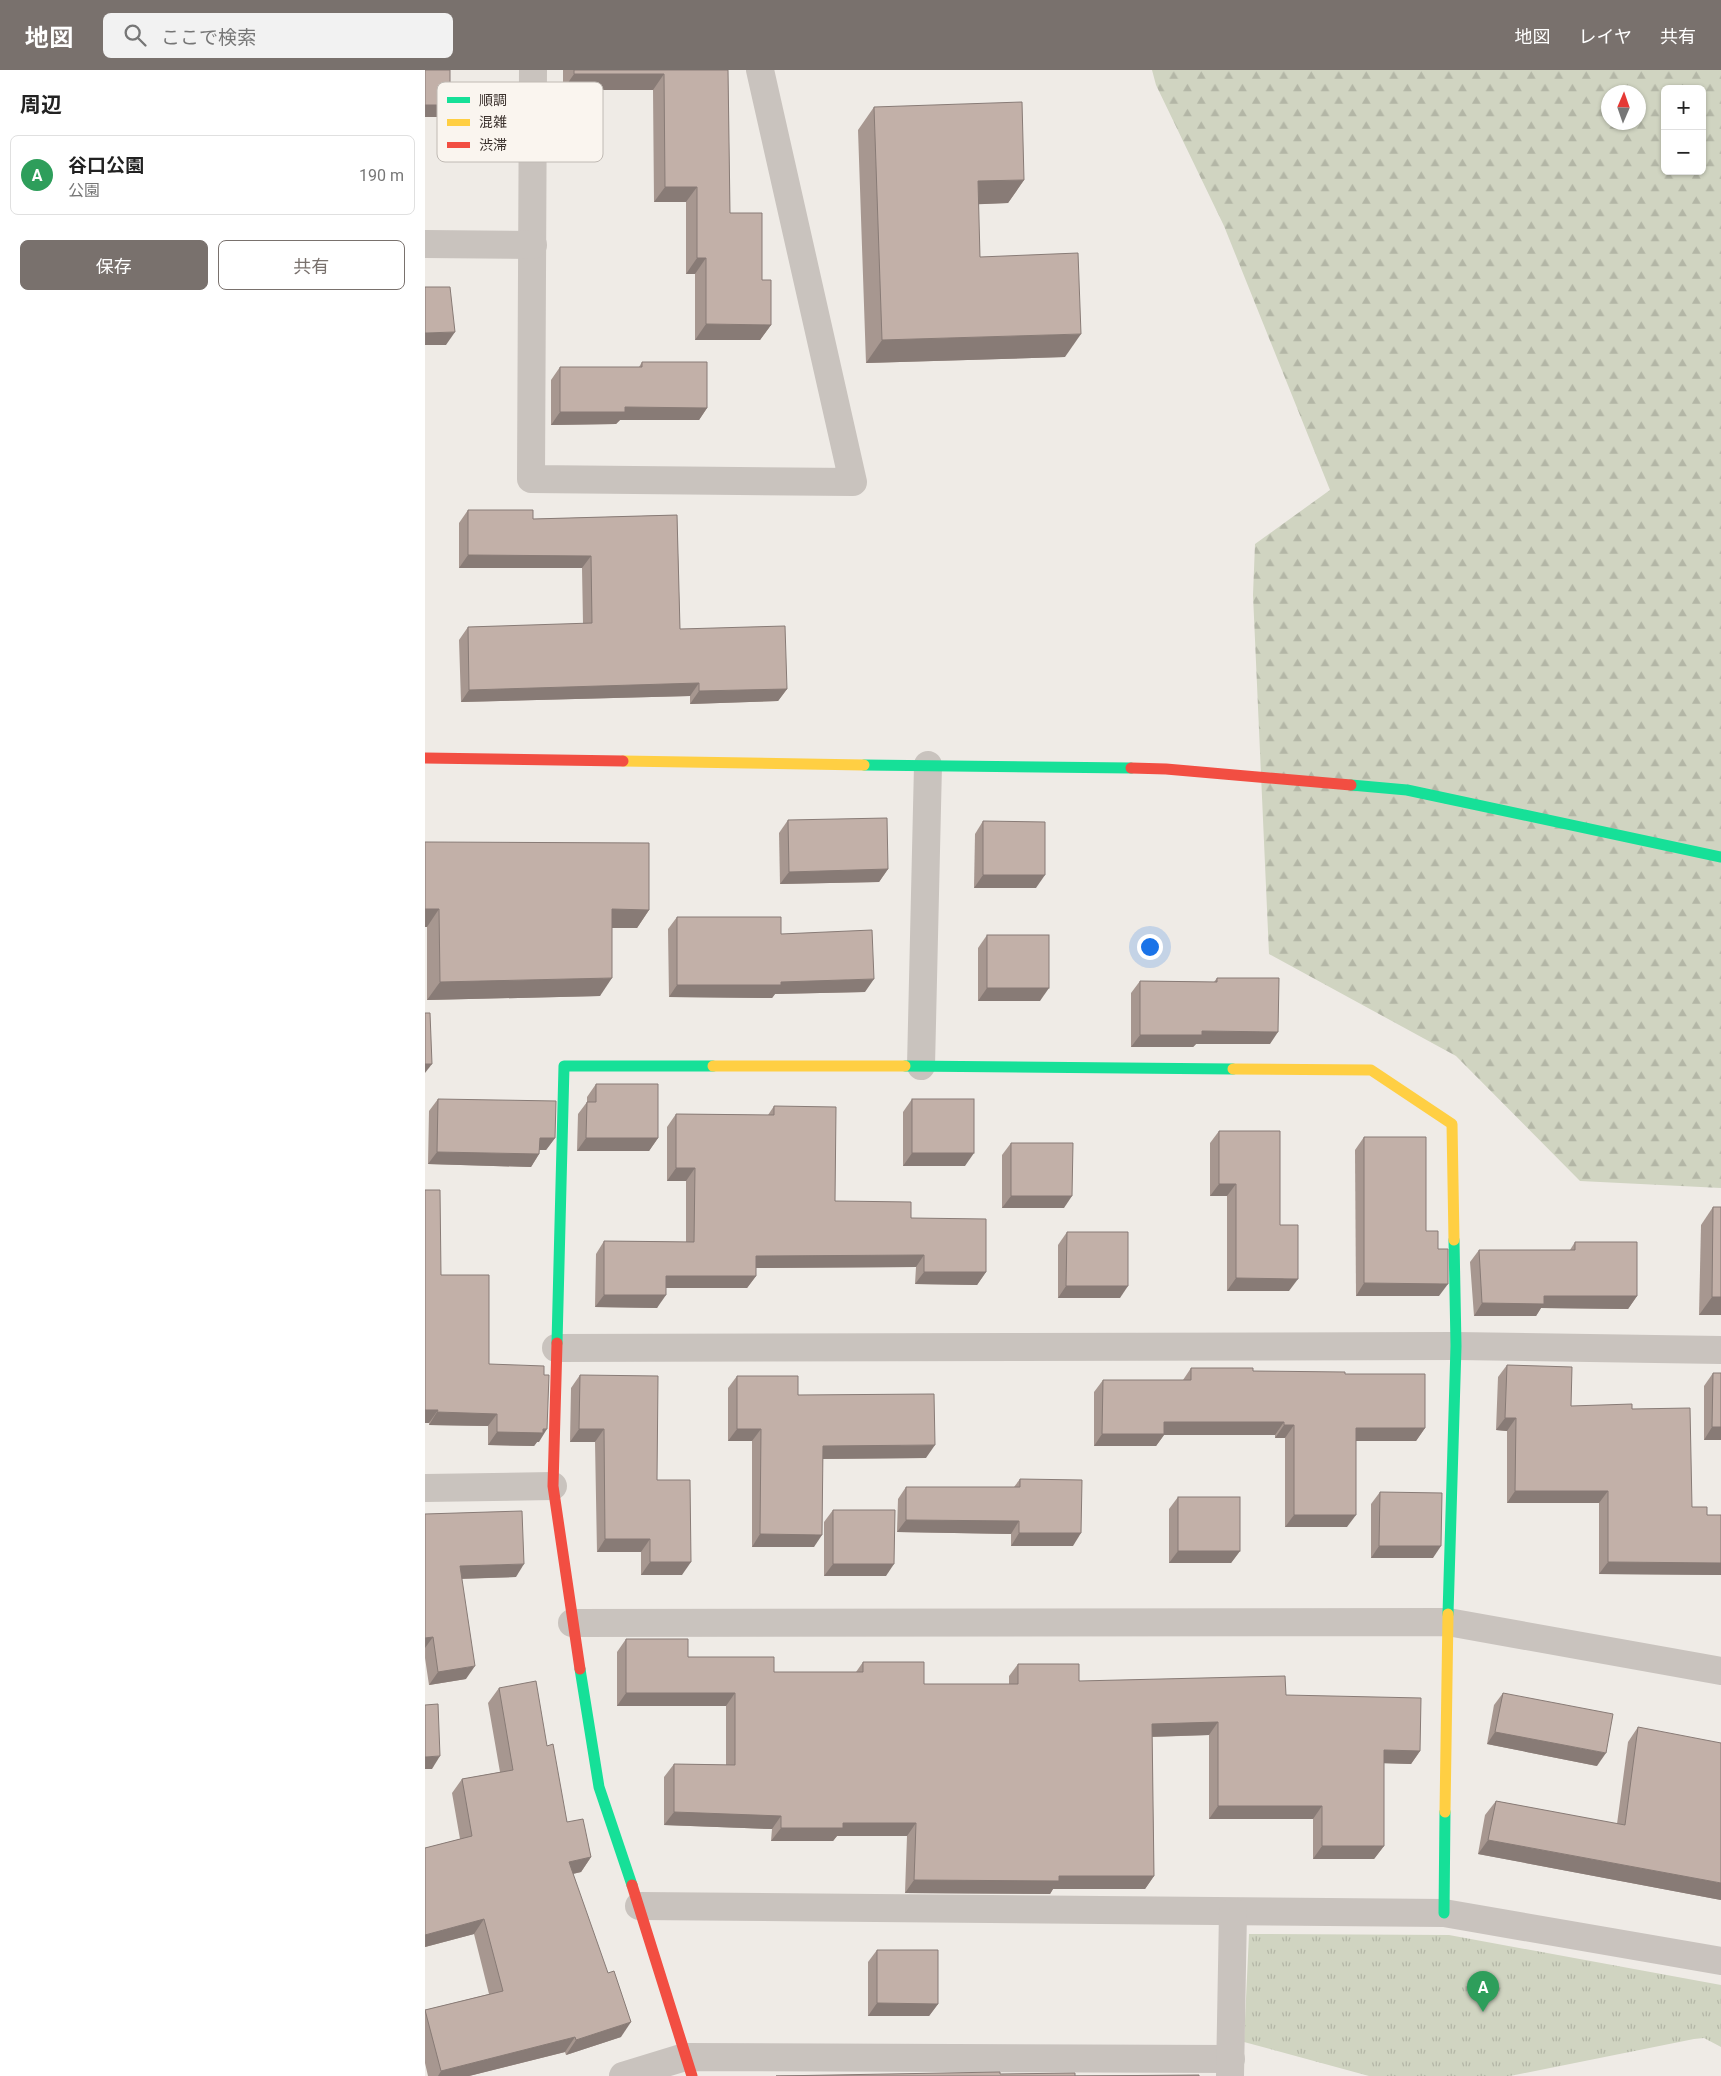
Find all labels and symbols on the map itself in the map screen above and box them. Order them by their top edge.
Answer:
legend [437,82,603,162]
north arrow [1601,85,1646,130]
text: 順調 [479,92,507,108]
text: 混雑 [479,114,507,130]
text: 渋滞 [479,137,507,153]
your location [1137,934,1163,960]
pin: A [1467,1971,1499,2012]

